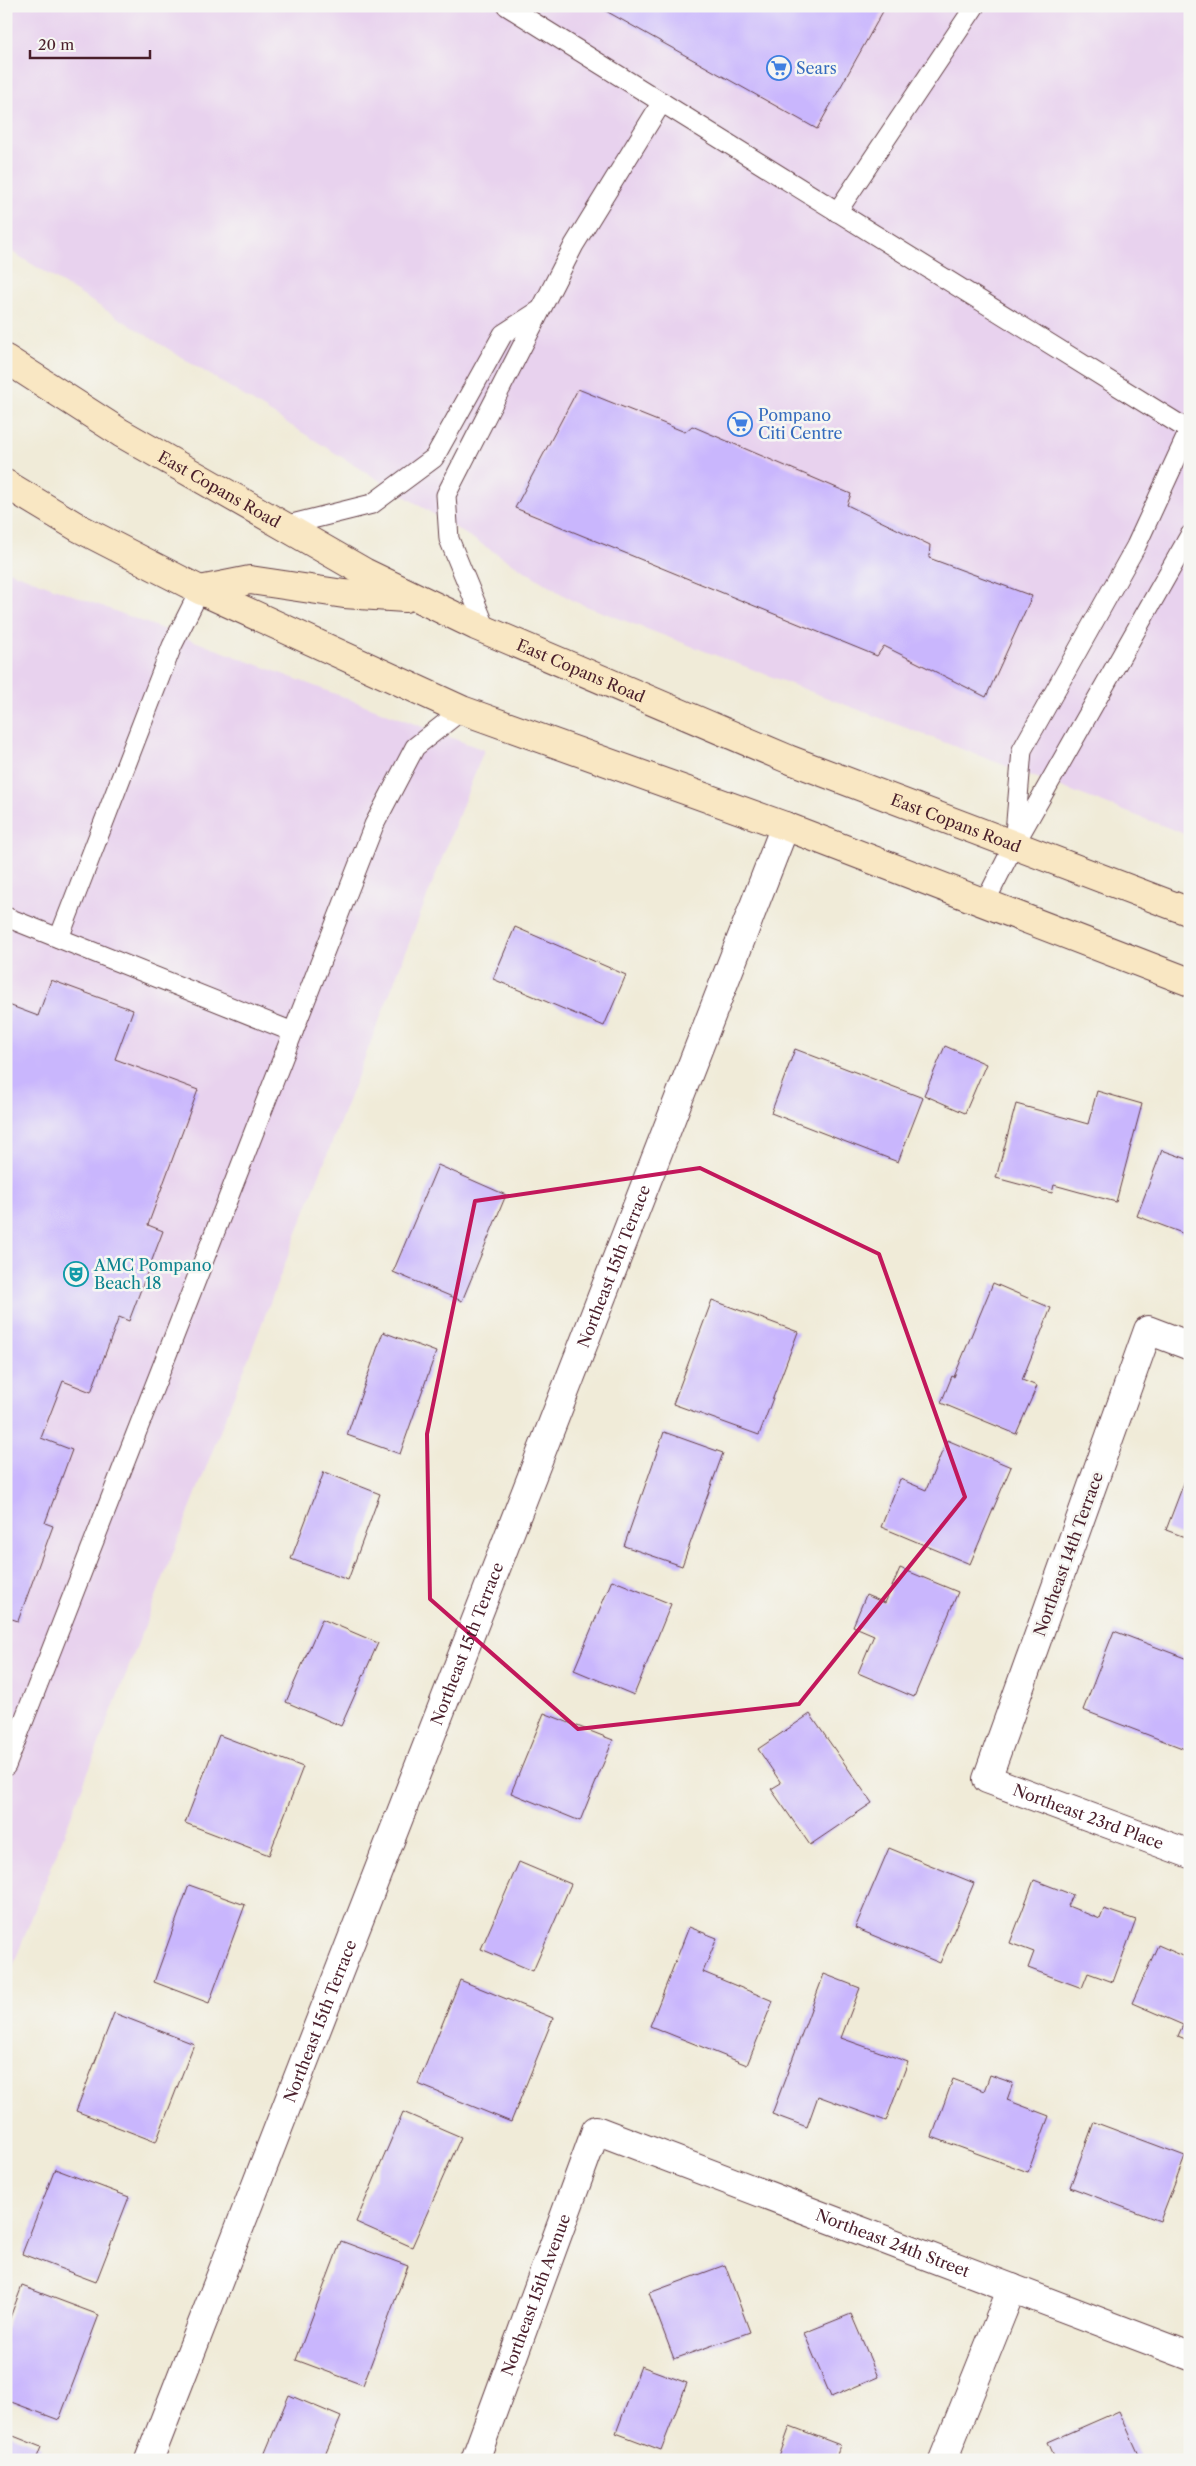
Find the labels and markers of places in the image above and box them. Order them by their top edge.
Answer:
supermarket icon: Sears [766,55,792,81]
place label: Sears [796,58,837,78]
place label: Pompano Citi Centre [758,405,842,443]
supermarket icon: Pompano Citi Centre [727,411,753,437]
place label: AMC Pompano Beach 18 [93,1255,212,1293]
theatre icon: AMC Pompano Beach 18 [63,1261,89,1287]

